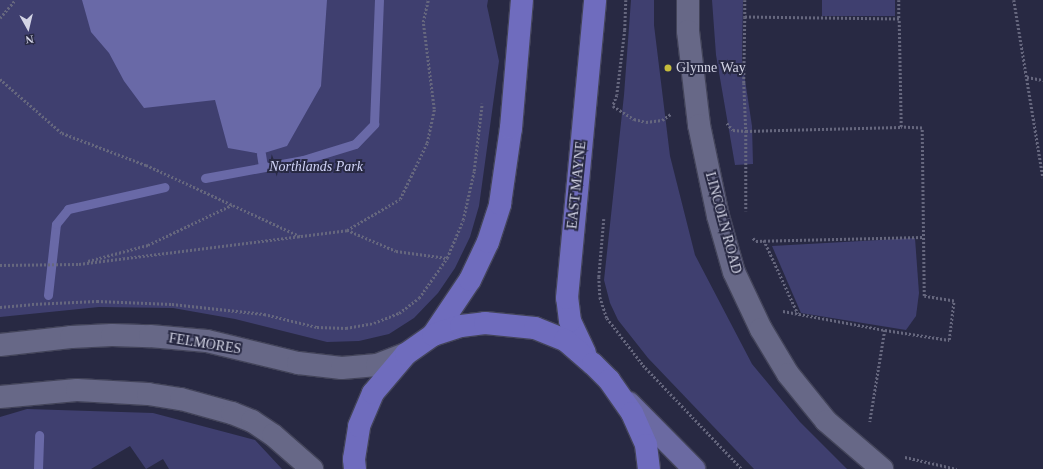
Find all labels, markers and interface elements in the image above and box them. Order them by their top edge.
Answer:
north arrow [8,8,48,48]
text: N [25,33,34,46]
place label: Glynne Way [676,60,746,76]
marker: Glynne Way [663,63,673,73]
street label: EAST MAYNE [564,140,590,230]
park label: Northlands Park [269,159,363,175]
street label: LINCOLN ROAD [701,170,745,276]
street label: FELMORES [168,330,242,358]

